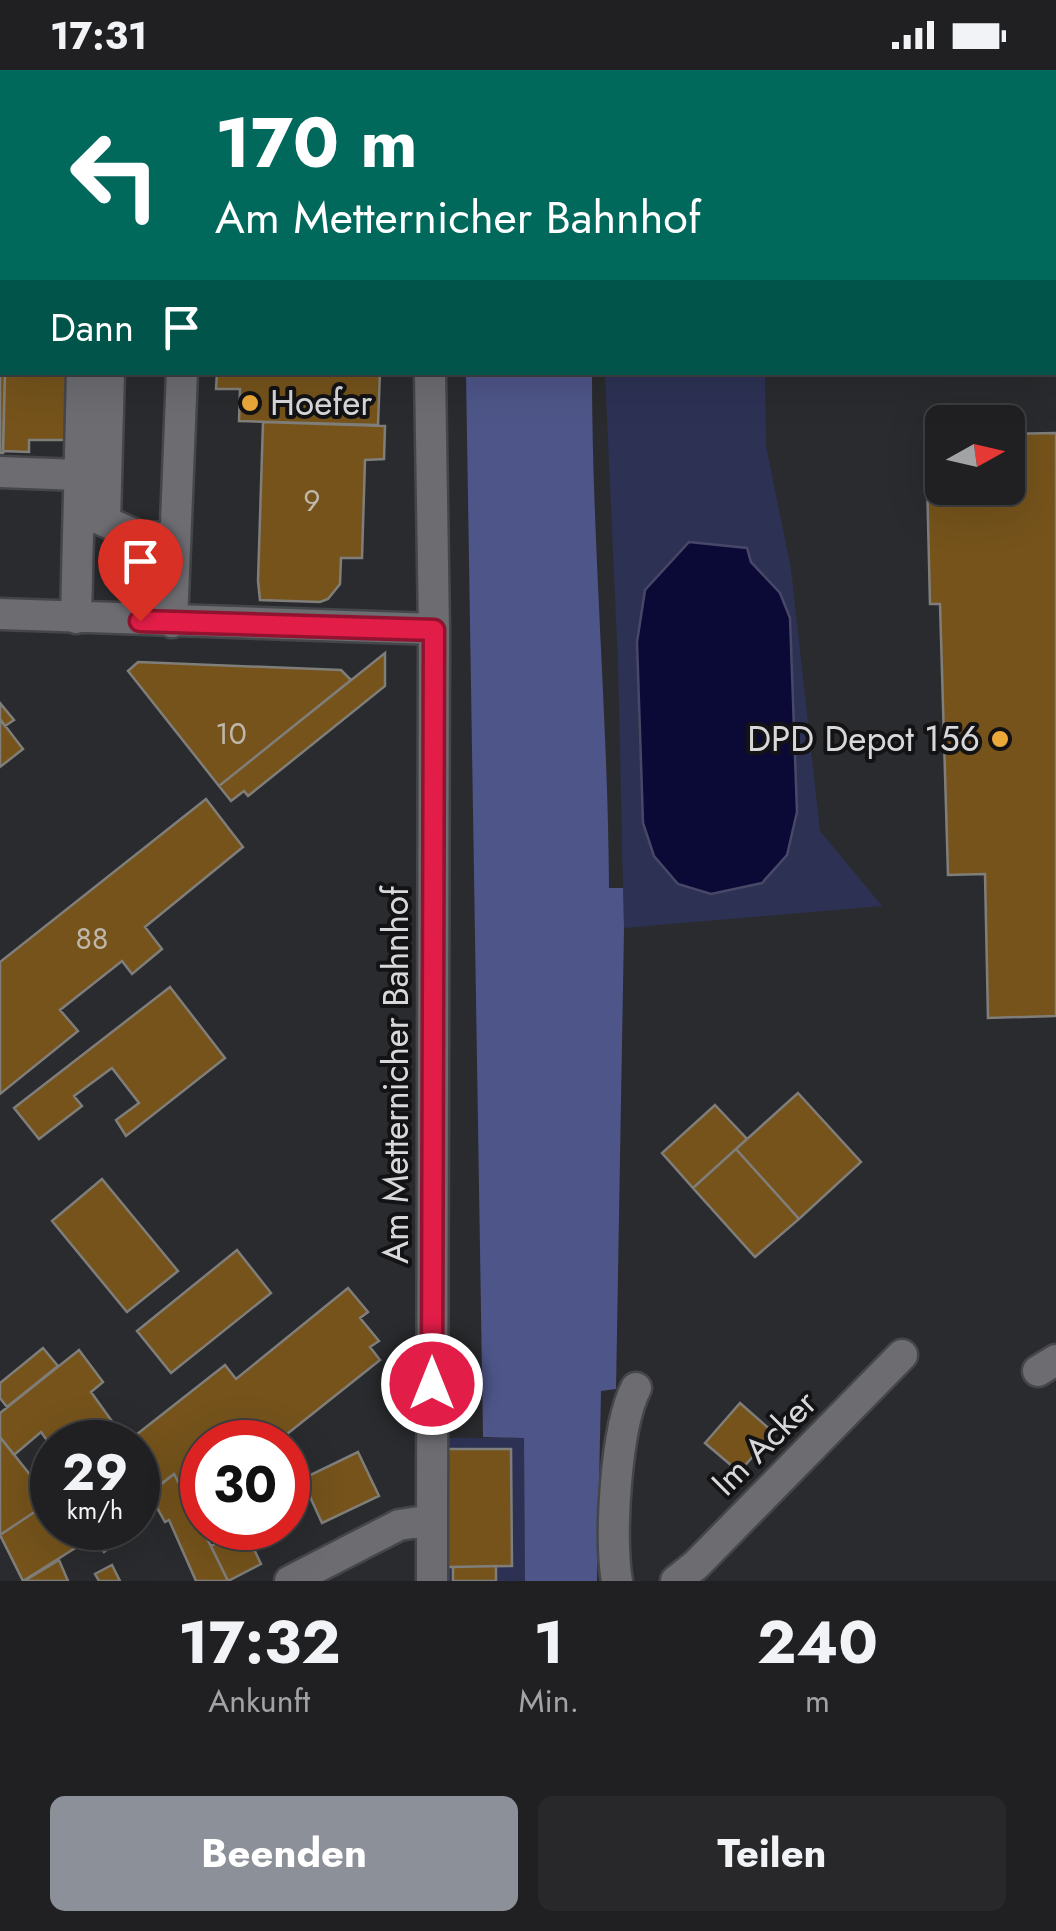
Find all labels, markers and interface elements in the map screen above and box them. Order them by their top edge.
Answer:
text: 17:31 [50,8,147,63]
text: 170 m [215,92,418,193]
icon: left [50,110,180,240]
text: Am Metternicher Bahnhof [215,185,701,250]
text: Dann [50,300,134,355]
icon: arrive [154,300,209,355]
place label: Hoefer [270,378,372,428]
marker: Hoefer [239,392,261,414]
north arrow [925,405,1025,505]
map controls [925,405,1025,505]
house number: 9 [303,479,321,522]
pin [98,519,183,622]
icon: arrive [113,534,168,589]
house number: 10 [215,712,247,755]
place label: DPD Depot 156 [747,714,980,764]
marker: DPD Depot 156 [989,728,1011,750]
street label: Am Metternicher Bahnhof [371,885,421,1264]
house number: 88 [76,917,108,960]
position arrow [380,1332,484,1436]
street label: Im Acker [700,1379,828,1507]
speed limit sign: 30 [180,1420,310,1550]
text: 29 [62,1436,128,1509]
text: km/h [67,1492,123,1528]
text: 17:32 [178,1599,341,1686]
text: 1 [534,1599,564,1686]
text: 240 [757,1599,878,1686]
text: Ankunft [208,1678,310,1724]
text: Min. [519,1678,579,1724]
text: m [805,1678,830,1724]
button: Beenden [50,1796,518,1911]
button: Teilen [538,1796,1006,1911]

